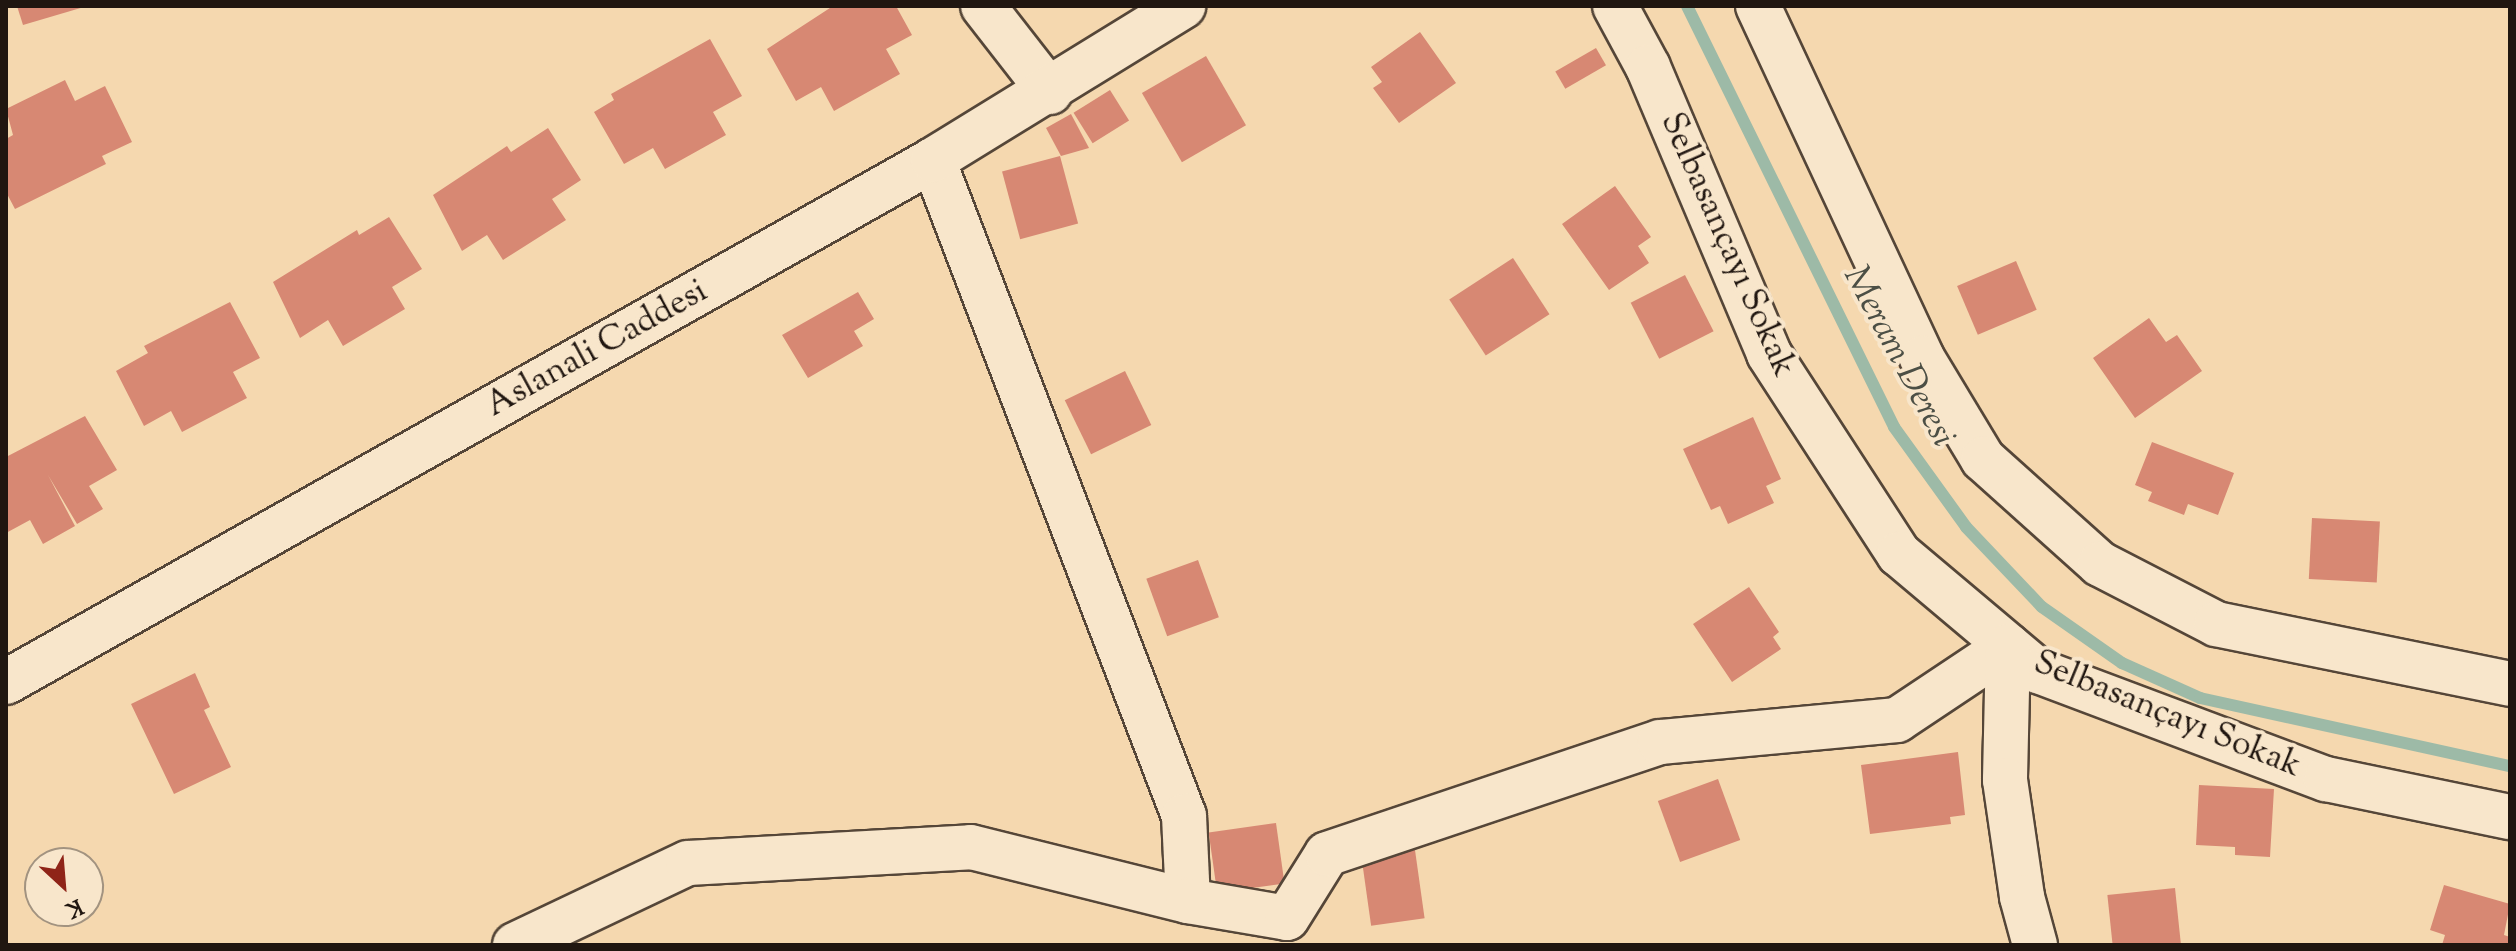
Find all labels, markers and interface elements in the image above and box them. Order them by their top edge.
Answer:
street label: Selbasançayı Sokak [1650,107,1804,383]
water label: Meram Deresi [1832,259,1964,455]
street label: Aslanali Caddesi [479,271,715,427]
street label: Selbasançayı Sokak [2027,643,2307,787]
north arrow [24,847,104,927]
text: K [59,889,88,925]

